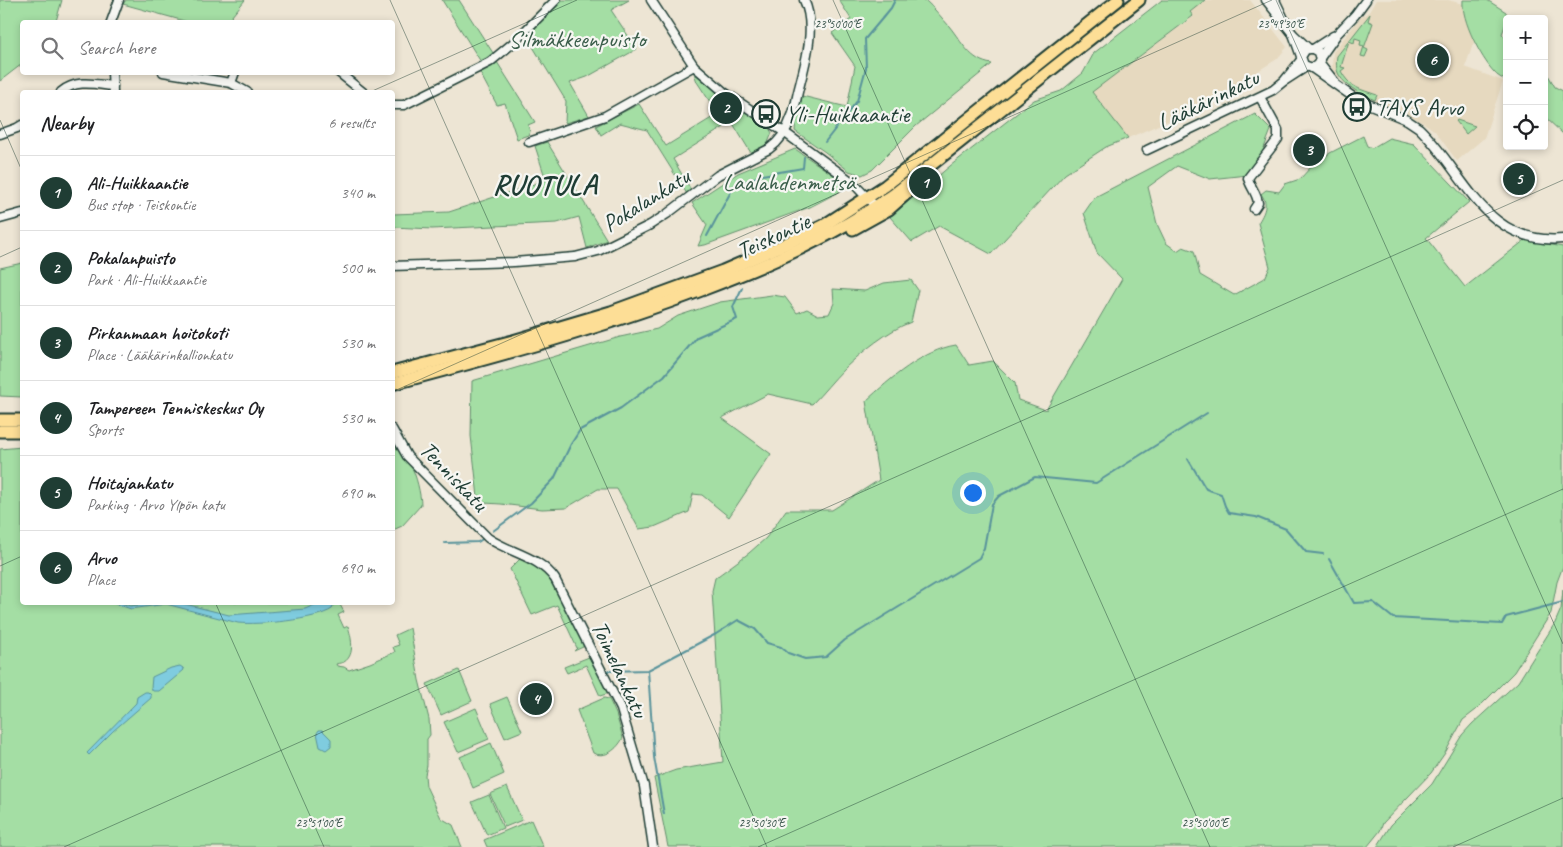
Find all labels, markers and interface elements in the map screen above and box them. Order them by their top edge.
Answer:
map controls [1503,15,1548,150]
button: + [1503,15,1548,60]
text: 23°50'00"E [815,16,863,32]
text: 23°49'30"E [1258,16,1306,32]
search box [20,20,395,75]
park label: Silmäkkeenpuisto [509,24,648,54]
icon: search [38,34,66,62]
text: Search here [78,36,155,60]
pin: 6 [1417,41,1449,79]
button: − [1503,60,1548,105]
street label: Lääkärinkatu [1152,62,1266,138]
pin: 2 [710,89,742,127]
bus stop icon: TAYS Arvo [1342,92,1372,122]
place label: TAYS Arvo [1376,92,1465,122]
bus stop icon: Yli-Huikkaantie [751,99,781,129]
place label: Yli-Huikkaantie [785,99,911,129]
button: locate [1503,105,1548,150]
text: Nearby [40,110,93,136]
text: 6 results [328,113,375,133]
pin: 3 [1293,131,1325,169]
street label: Pokalankatu [596,160,697,239]
pin: 5 [1503,160,1535,198]
pin: 1 [909,164,941,202]
district label: RUOTULA [493,166,599,203]
park label: Laalahdenmetsä [723,167,857,197]
text: Ali-Huikkaantie [87,171,187,195]
text: 1 [52,183,60,203]
text: 340 m [341,183,375,203]
text: Bus stop · Teiskontie [87,195,196,215]
street label: Teiskontie [731,205,817,266]
text: Pokalanpuisto [87,246,175,270]
text: 2 [52,258,60,278]
text: 500 m [341,258,375,278]
text: Park · Ali-Huikkaantie [87,270,206,290]
text: Pirkanmaan hoitokoti [87,321,227,345]
text: 3 [52,333,60,353]
text: 530 m [341,333,375,353]
text: Place · Lääkärinkallionkatu [87,345,232,365]
text: Tampereen Tenniskeskus Oy [87,396,263,420]
text: 4 [52,408,60,428]
text: 530 m [341,408,375,428]
text: Sports [87,420,123,440]
street label: Tenniskatu [413,435,496,519]
text: Hoitajankatu [87,471,172,495]
your location [960,480,986,506]
text: 5 [53,483,59,503]
text: 690 m [341,483,375,503]
text: Parking · Arvo Ylpön katu [87,495,225,515]
text: Arvo [87,546,117,570]
text: 6 [52,558,60,578]
text: 690 m [341,558,375,578]
text: Place [87,570,115,590]
street label: Toimelankatu [585,616,656,724]
pin: 4 [520,680,552,718]
text: 23°51'00"E [296,815,344,831]
text: 23°50'30"E [739,815,787,831]
text: 23°50'00"E [1182,815,1230,831]

